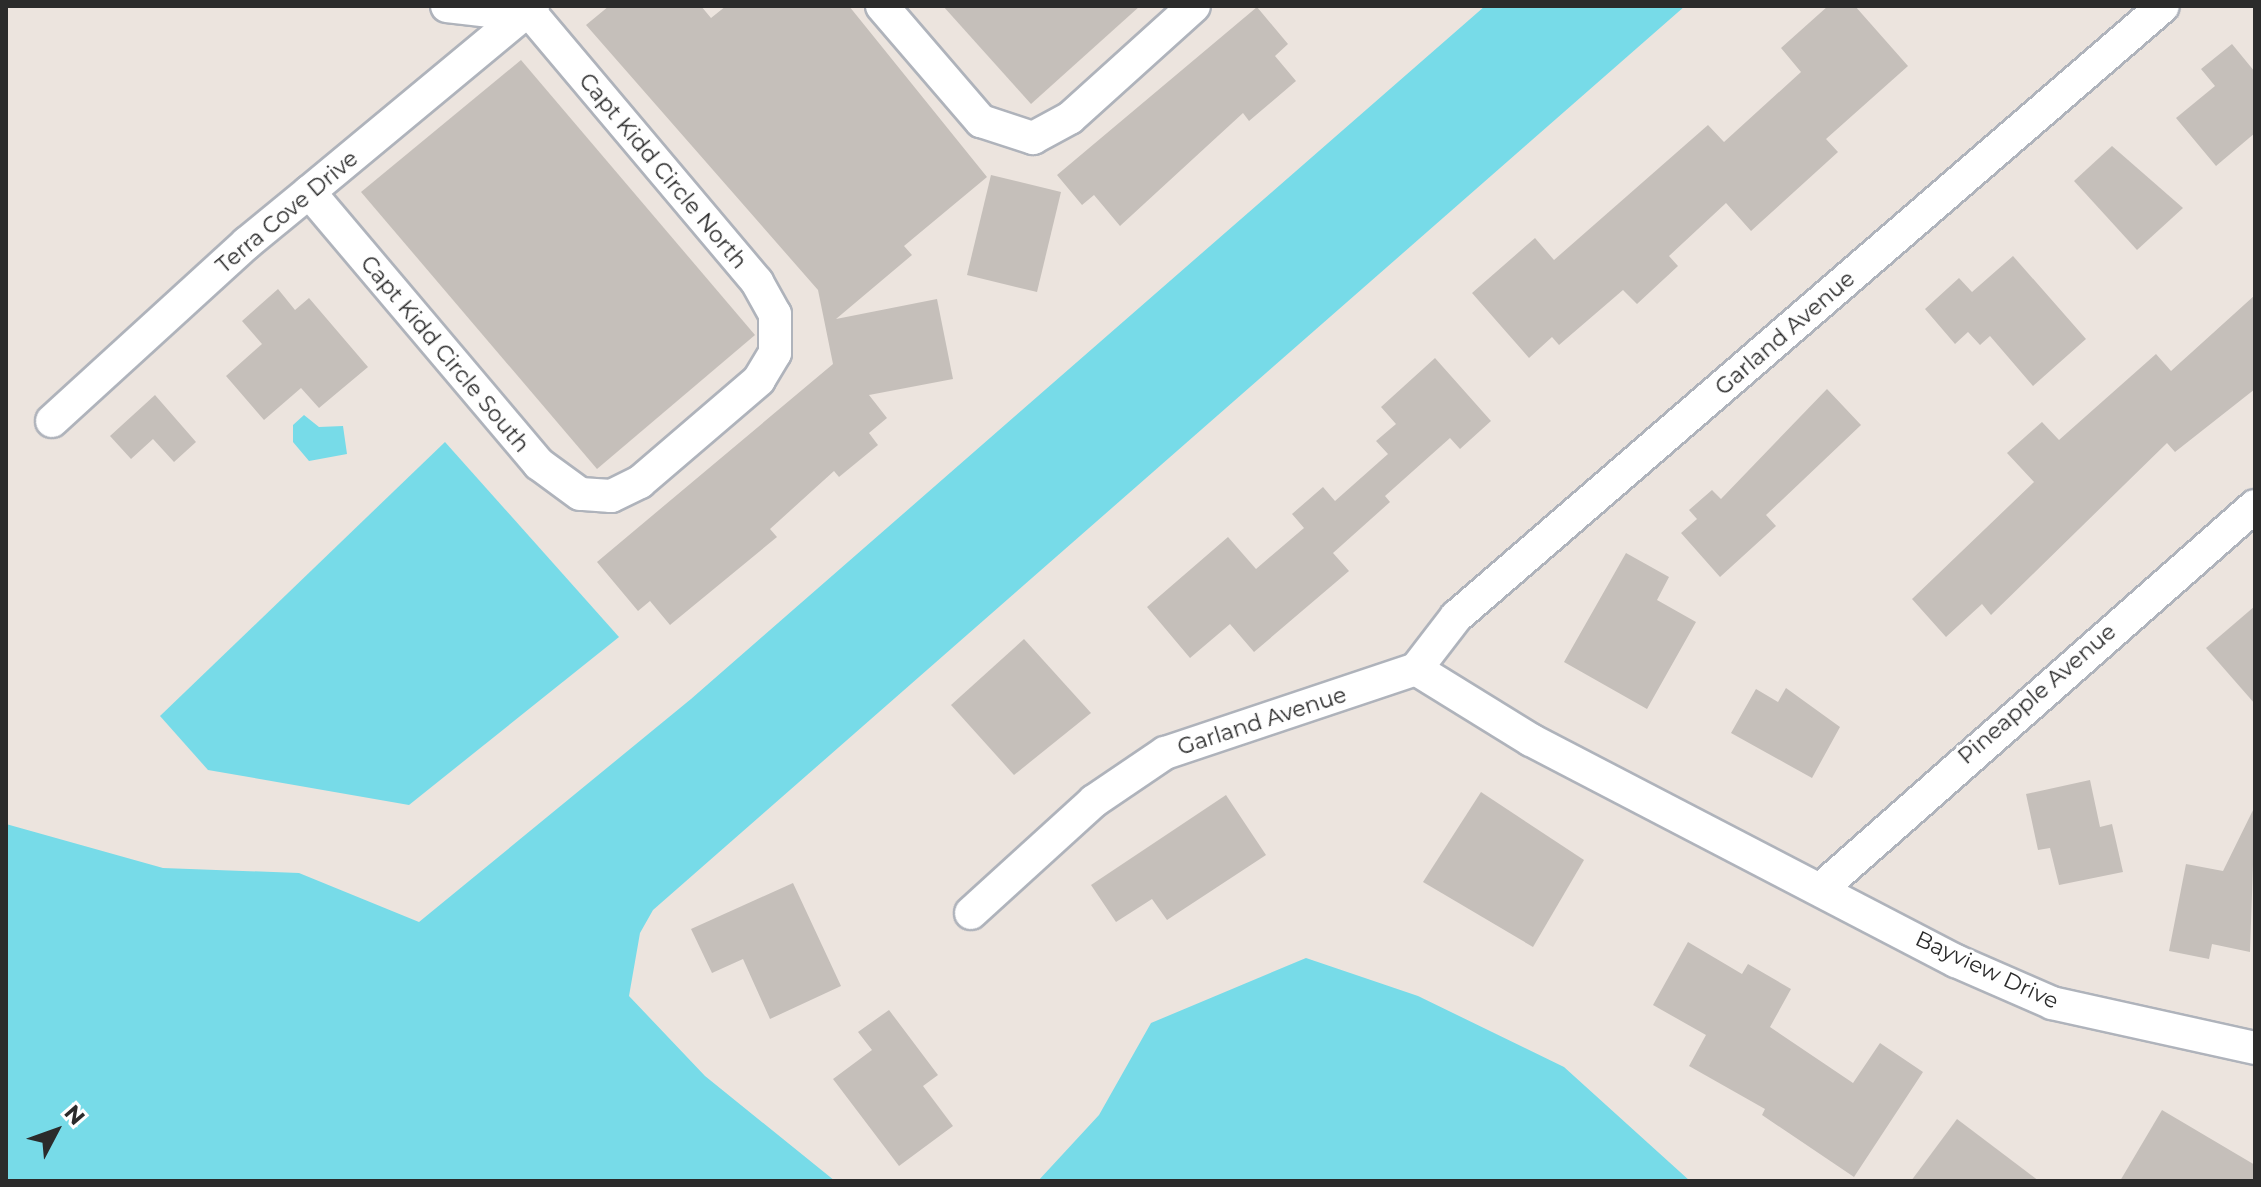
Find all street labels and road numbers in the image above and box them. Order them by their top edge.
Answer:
street label: Capt Kidd Circle North [573,68,753,274]
street label: Terra Cove Drive [211,145,363,279]
street label: Capt Kidd Circle South [355,250,535,458]
street label: Garland Avenue [1710,265,1860,401]
street label: Pineapple Avenue [1953,618,2121,770]
street label: Garland Avenue [1174,681,1350,761]
street label: Bayview Drive [1911,925,2063,1015]

